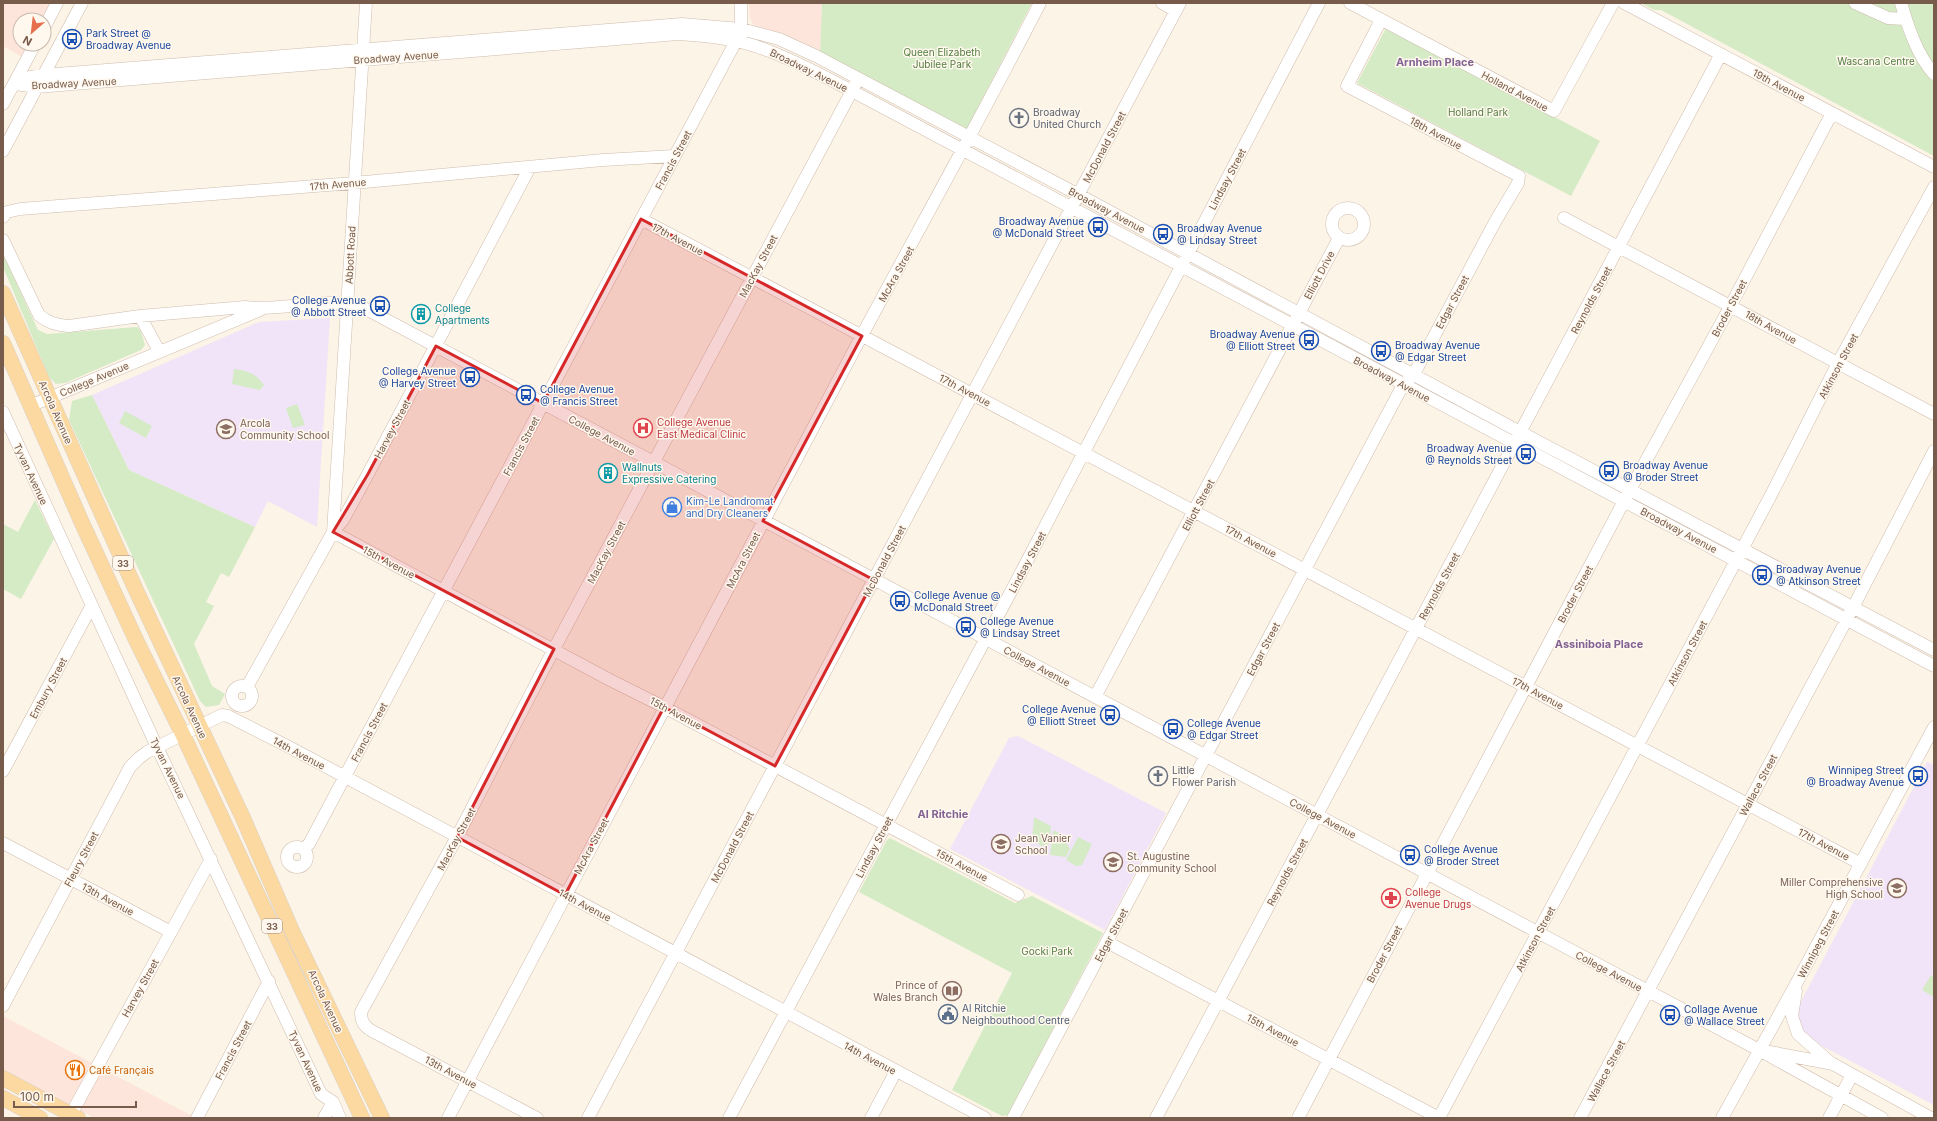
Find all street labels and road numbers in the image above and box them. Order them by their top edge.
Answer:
street label: Broadway Avenue [768,46,850,94]
street label: Broadway Avenue [353,48,439,66]
street label: 19th Avenue [1751,66,1807,104]
street label: Holland Avenue [1480,68,1551,114]
street label: Broadway Avenue [31,75,117,91]
street label: McDonald Street [1080,109,1128,185]
street label: 18th Avenue [1408,114,1464,152]
street label: Francis Street [652,128,694,192]
street label: Lindsay Street [1206,146,1248,212]
street label: 17th Avenue [309,176,367,192]
street label: Broadway Avenue [1067,185,1148,235]
street label: 17th Avenue [650,220,706,258]
street label: Abbott Road [342,226,358,284]
street label: MacKay Street [736,232,780,299]
street label: McAra Street [876,243,917,304]
street label: Elliott Drive [1301,249,1337,301]
street label: Reynolds Street [1568,264,1614,336]
street label: Edgar Street [1433,273,1471,331]
street label: Broder Street [1709,277,1749,339]
street label: 18th Avenue [1743,308,1799,346]
street label: Atkinson Street [1816,331,1861,401]
street label: Broadway Avenue [1352,354,1433,404]
street label: College Avenue [58,359,130,399]
street label: 17th Avenue [937,371,993,409]
street label: Arcola Avenue [37,378,75,446]
street label: Harvey Street [372,397,413,460]
street label: College Avenue [567,412,638,458]
street label: Francis Street [500,414,542,478]
street label: Tyvan Avenue [12,441,51,507]
street label: Elliott Street [1179,477,1217,533]
street label: Broadway Avenue [1639,505,1720,555]
street label: MacKay Street [584,518,628,585]
street label: 17th Avenue [1223,522,1279,560]
street label: McDonald Street [860,523,908,599]
street label: McAra Street [724,529,763,590]
street label: Lindsay Street [1006,529,1048,595]
street label: 15th Avenue [361,543,417,581]
street label: Reynolds Street [1416,550,1462,622]
road number: 33 [113,556,133,570]
street label: Broder Street [1555,563,1595,625]
street label: Atkinson Street [1665,618,1710,688]
street label: Edgar Street [1244,620,1282,678]
street label: College Avenue [1002,643,1073,689]
street label: Embury Street [27,655,69,721]
street label: Arcola Avenue [170,674,210,741]
street label: 17th Avenue [1510,674,1566,712]
street label: 15th Avenue [648,694,704,732]
street label: Francis Street [348,700,390,764]
street label: 14th Avenue [271,734,327,772]
street label: Tyvan Avenue [148,735,188,801]
street label: Wallace Street [1737,752,1780,818]
street label: College Avenue [1288,795,1359,841]
street label: MacKay Street [434,805,478,872]
street label: McDonald Street [708,809,756,885]
street label: Lindsay Street [853,814,895,880]
street label: McAra Street [571,815,611,876]
street label: 17th Avenue [1796,825,1852,863]
street label: Fleury Street [61,829,101,889]
street label: Reynolds Street [1264,836,1310,908]
street label: 15th Avenue [934,846,990,884]
street label: 13th Avenue [80,880,136,918]
street label: 14th Avenue [557,886,613,924]
street label: Atkinson Street [1513,904,1558,974]
street label: Edgar Street [1092,906,1130,964]
street label: Winnipeg Street [1795,907,1841,980]
road number: 33 [262,919,282,933]
street label: Broder Street [1364,923,1404,985]
street label: College Avenue [1574,948,1645,994]
street label: Harvey Street [119,956,161,1019]
street label: Arcola Avenue [306,968,346,1035]
street label: 15th Avenue [1245,1011,1301,1049]
street label: Francis Street [212,1018,254,1082]
street label: Tyvan Avenue [287,1028,326,1094]
street label: Wallace Street [1585,1038,1628,1104]
street label: 14th Avenue [842,1039,898,1077]
street label: 13th Avenue [423,1053,479,1091]

